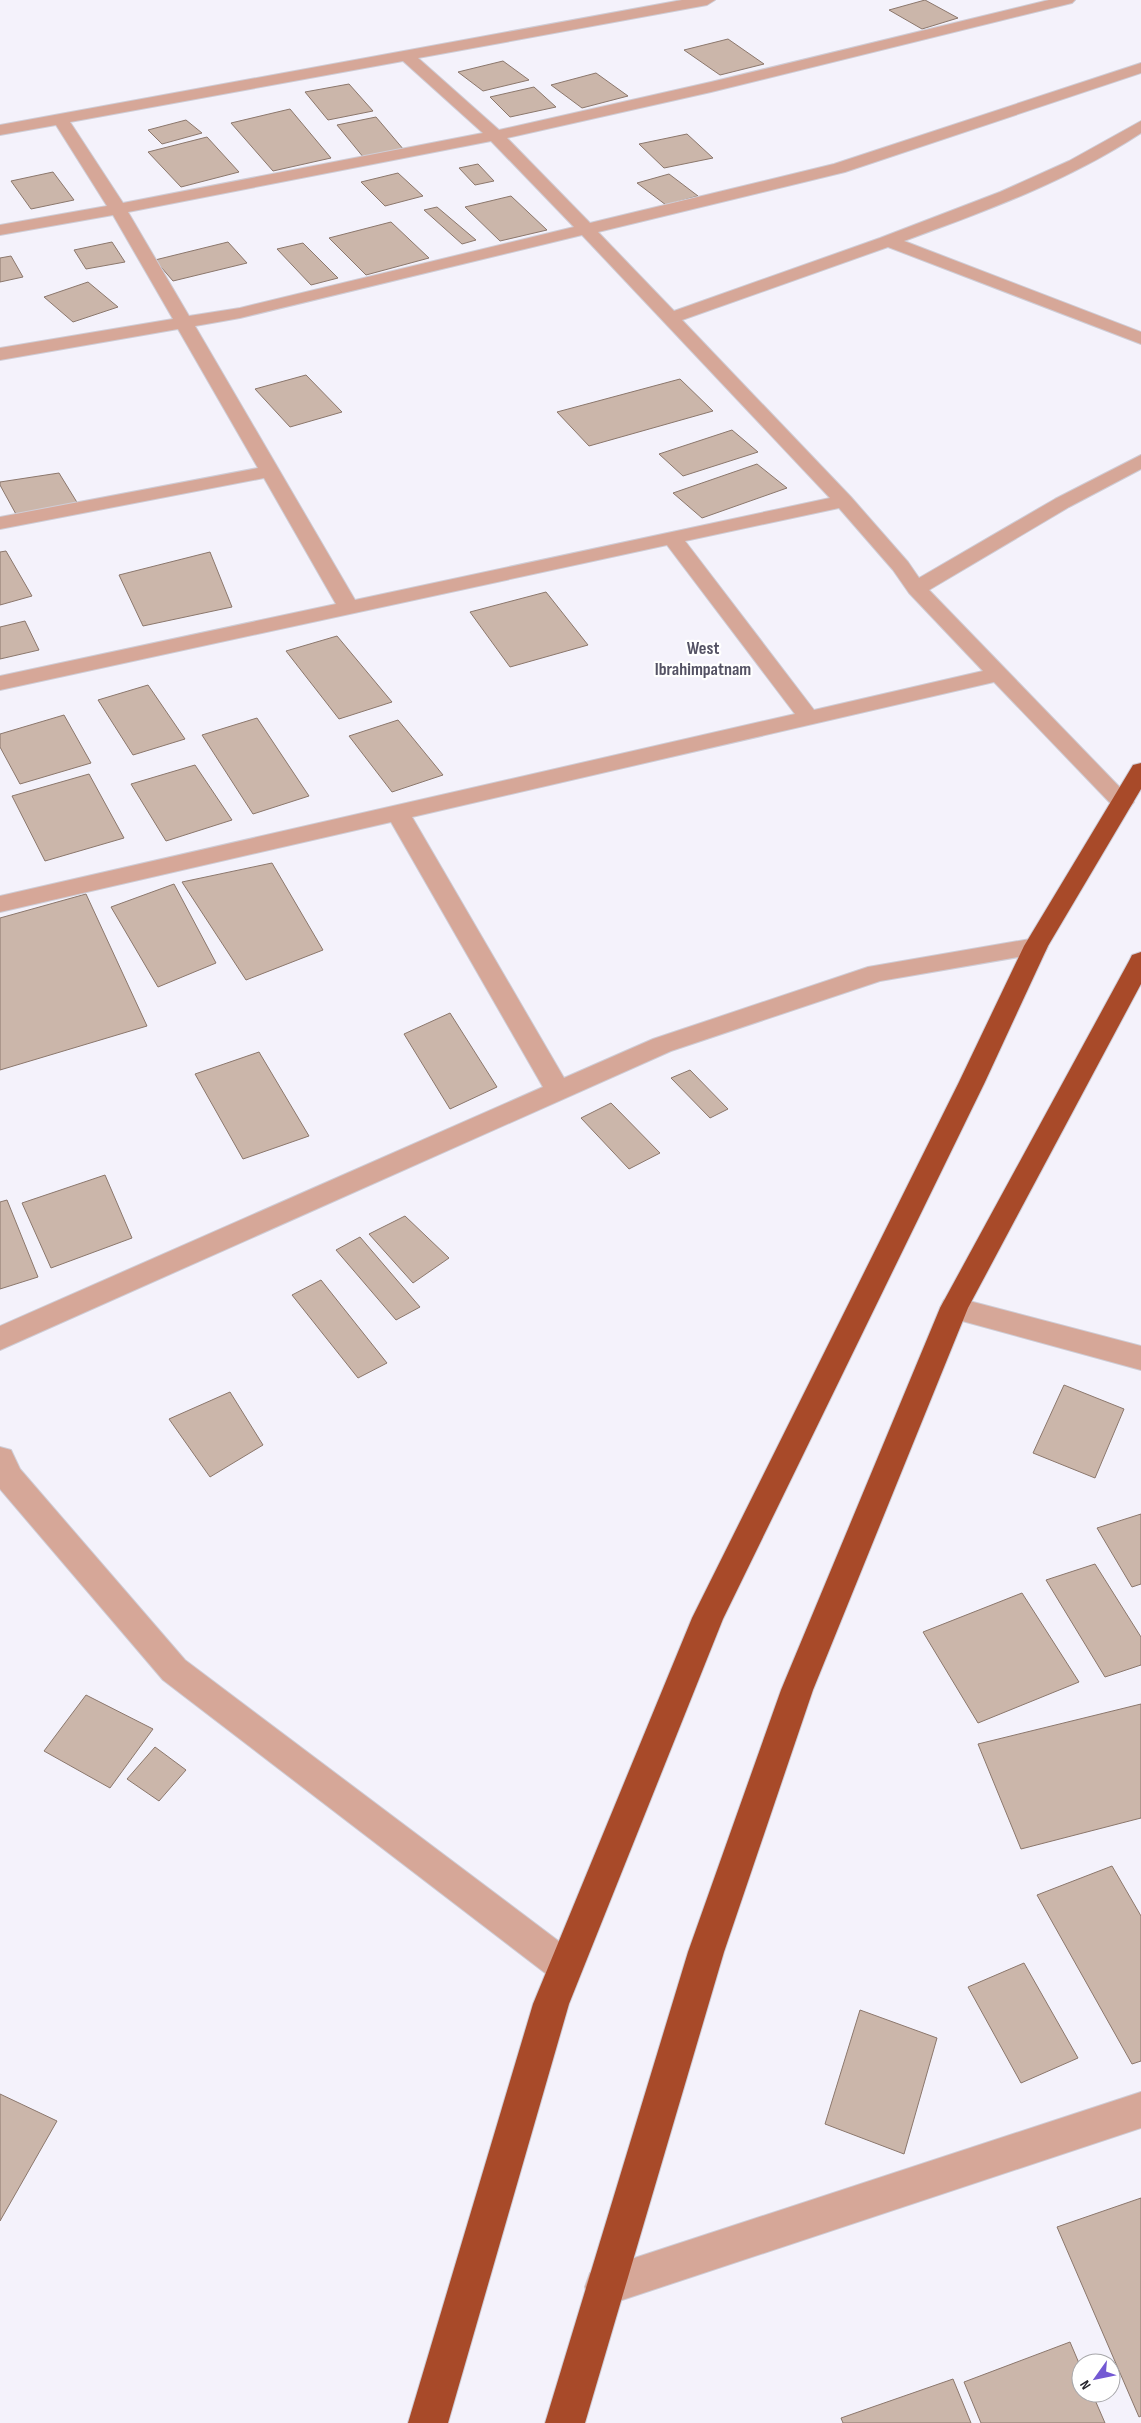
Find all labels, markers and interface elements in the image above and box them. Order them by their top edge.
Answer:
district label: West Ibrahimpatnam [655,638,751,680]
north arrow [1071,2353,1121,2403]
text: N [1076,2377,1095,2393]

